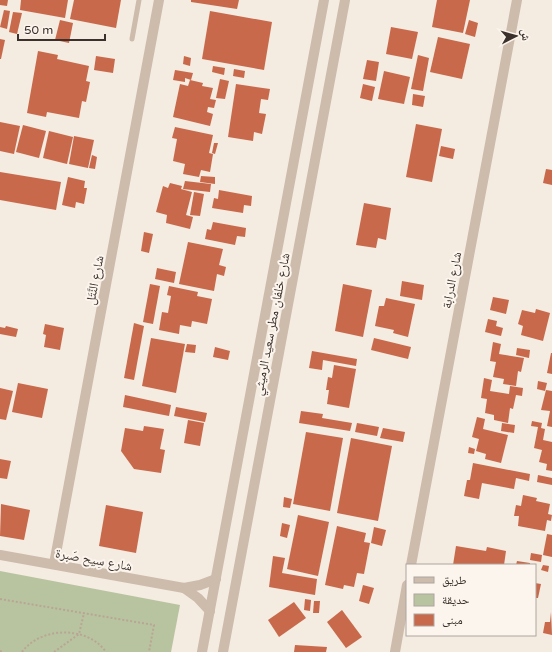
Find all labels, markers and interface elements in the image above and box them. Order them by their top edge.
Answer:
scale bar [18,16,105,42]
north arrow [496,16,536,56]
text: 50 m [24,23,53,37]
text: ش [517,29,533,42]
street label: شارع الدرابة [439,250,466,310]
street label: شارع خلفان مطر سعيد الرميثي [250,251,296,397]
street label: شارع النَّتَل [82,254,109,307]
street label: شارع سِيح صَبرة [54,545,134,576]
legend [406,564,536,636]
text: طريق [442,573,467,587]
text: حديقة [442,593,470,607]
text: مبنى [442,613,463,627]

